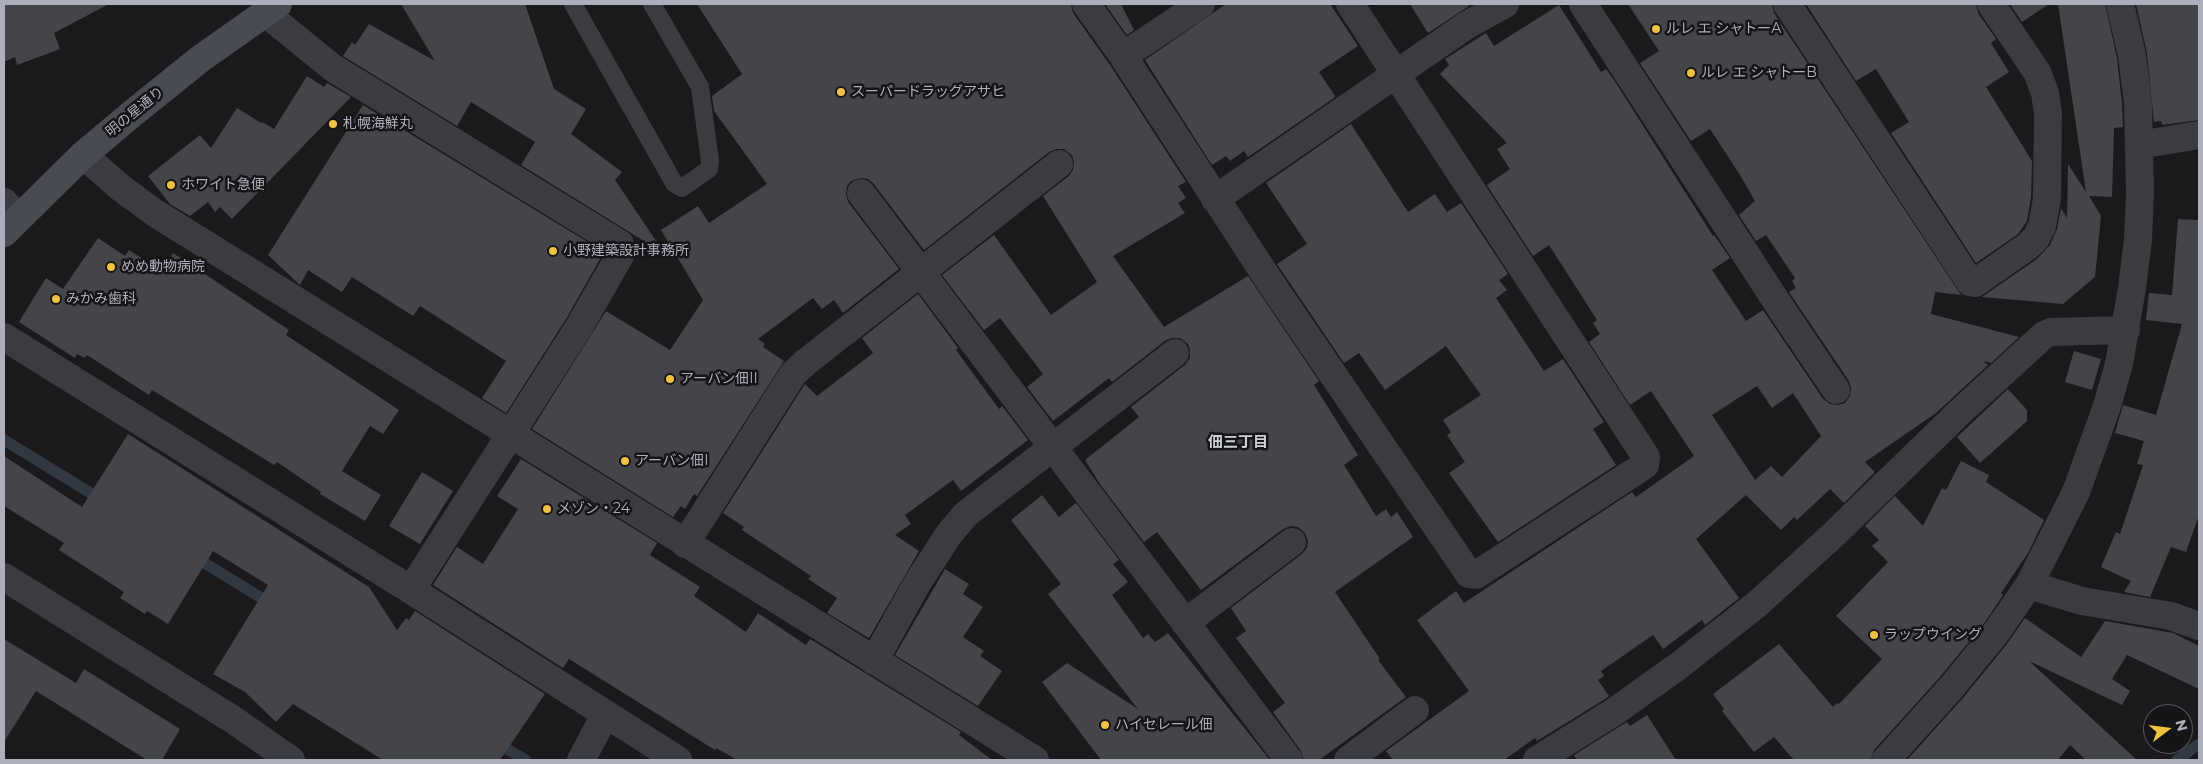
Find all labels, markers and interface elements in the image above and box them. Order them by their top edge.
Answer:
place label: ルレ エ シャトーA [1666,21,1781,37]
marker: ルレ エ シャトーA [1650,23,1662,35]
place label: ルレ エ シャトーB [1701,65,1817,81]
marker: ルレ エ シャトーB [1685,67,1697,79]
street label: 明の星通り [103,83,167,141]
place label: スーパードラッグアサヒ [851,84,1005,100]
marker: スーパードラッグアサヒ [835,86,847,98]
place label: 札幌海鮮丸 [343,116,413,132]
marker: 札幌海鮮丸 [327,118,339,130]
place label: ホワイト急便 [181,177,265,193]
marker: ホワイト急便 [165,179,177,191]
place label: 小野建築設計事務所 [563,243,689,259]
marker: 小野建築設計事務所 [547,245,559,257]
place label: めめ動物病院 [121,259,205,275]
marker: めめ動物病院 [105,261,117,273]
place label: みかみ歯科 [66,291,136,307]
marker: みかみ歯科 [50,293,62,305]
place label: アーバン佃II [680,371,758,387]
marker: アーバン佃II [664,373,676,385]
district label: 佃三丁目 [1208,434,1268,452]
place label: アーバン佃I [635,453,708,469]
marker: アーバン佃I [619,455,631,467]
place label: メゾン・24 [557,501,630,517]
marker: メゾン・24 [541,503,553,515]
place label: ラップウイング [1884,627,1982,643]
marker: ラップウイング [1868,629,1880,641]
north arrow [2143,704,2193,754]
place label: ハイセレール佃 [1115,717,1213,733]
text: N [2171,718,2192,733]
marker: ハイセレール佃 [1099,719,1111,731]

